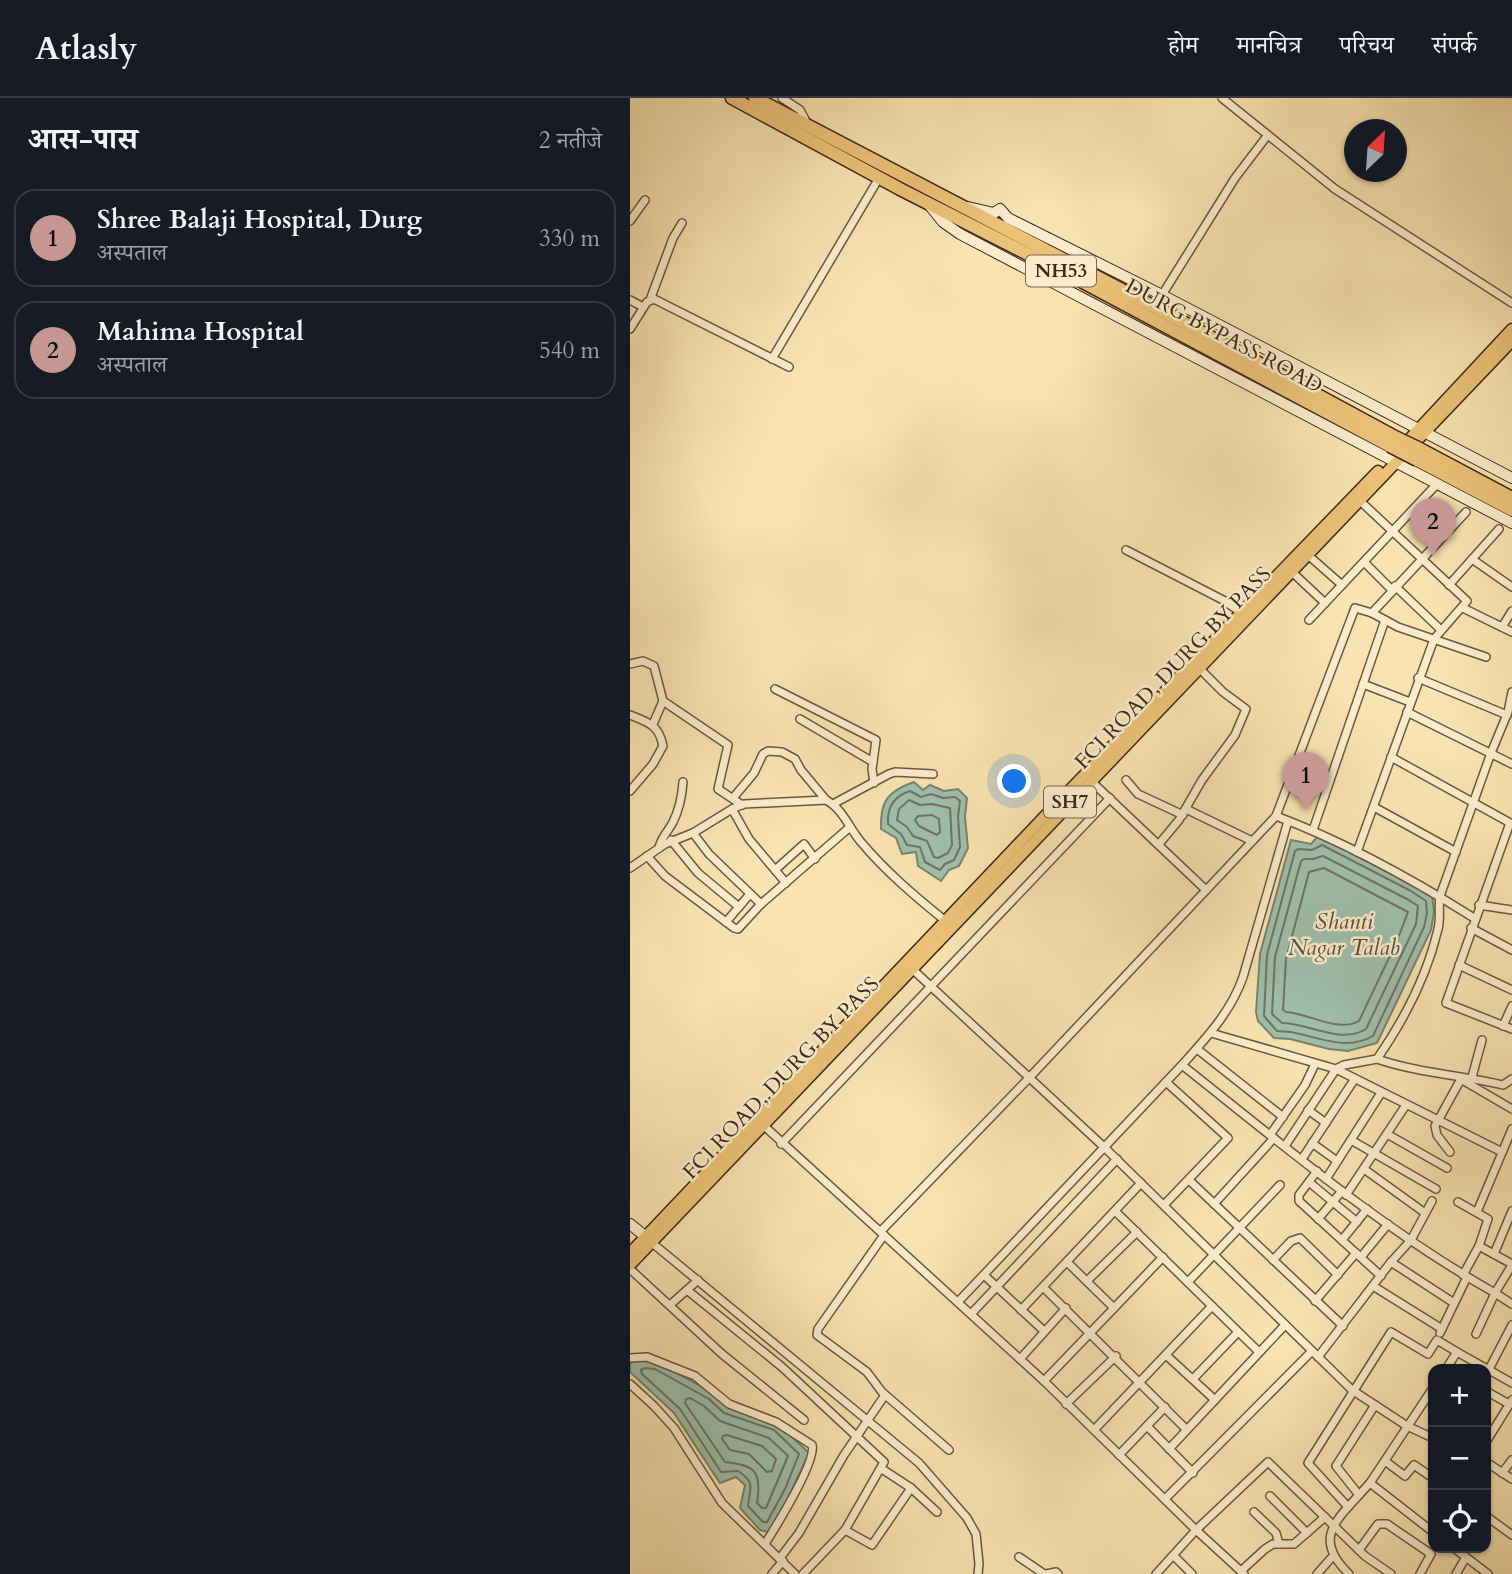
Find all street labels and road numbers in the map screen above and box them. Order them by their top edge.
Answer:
road number: NH53 [1026,256,1096,286]
street label: DURG BYPASS ROAD [1120,272,1328,400]
street label: FCI ROAD, DURG BY PASS [1068,560,1278,776]
road number: SH7 [1044,786,1096,818]
street label: FCI ROAD, DURG BY PASS [676,970,886,1186]

